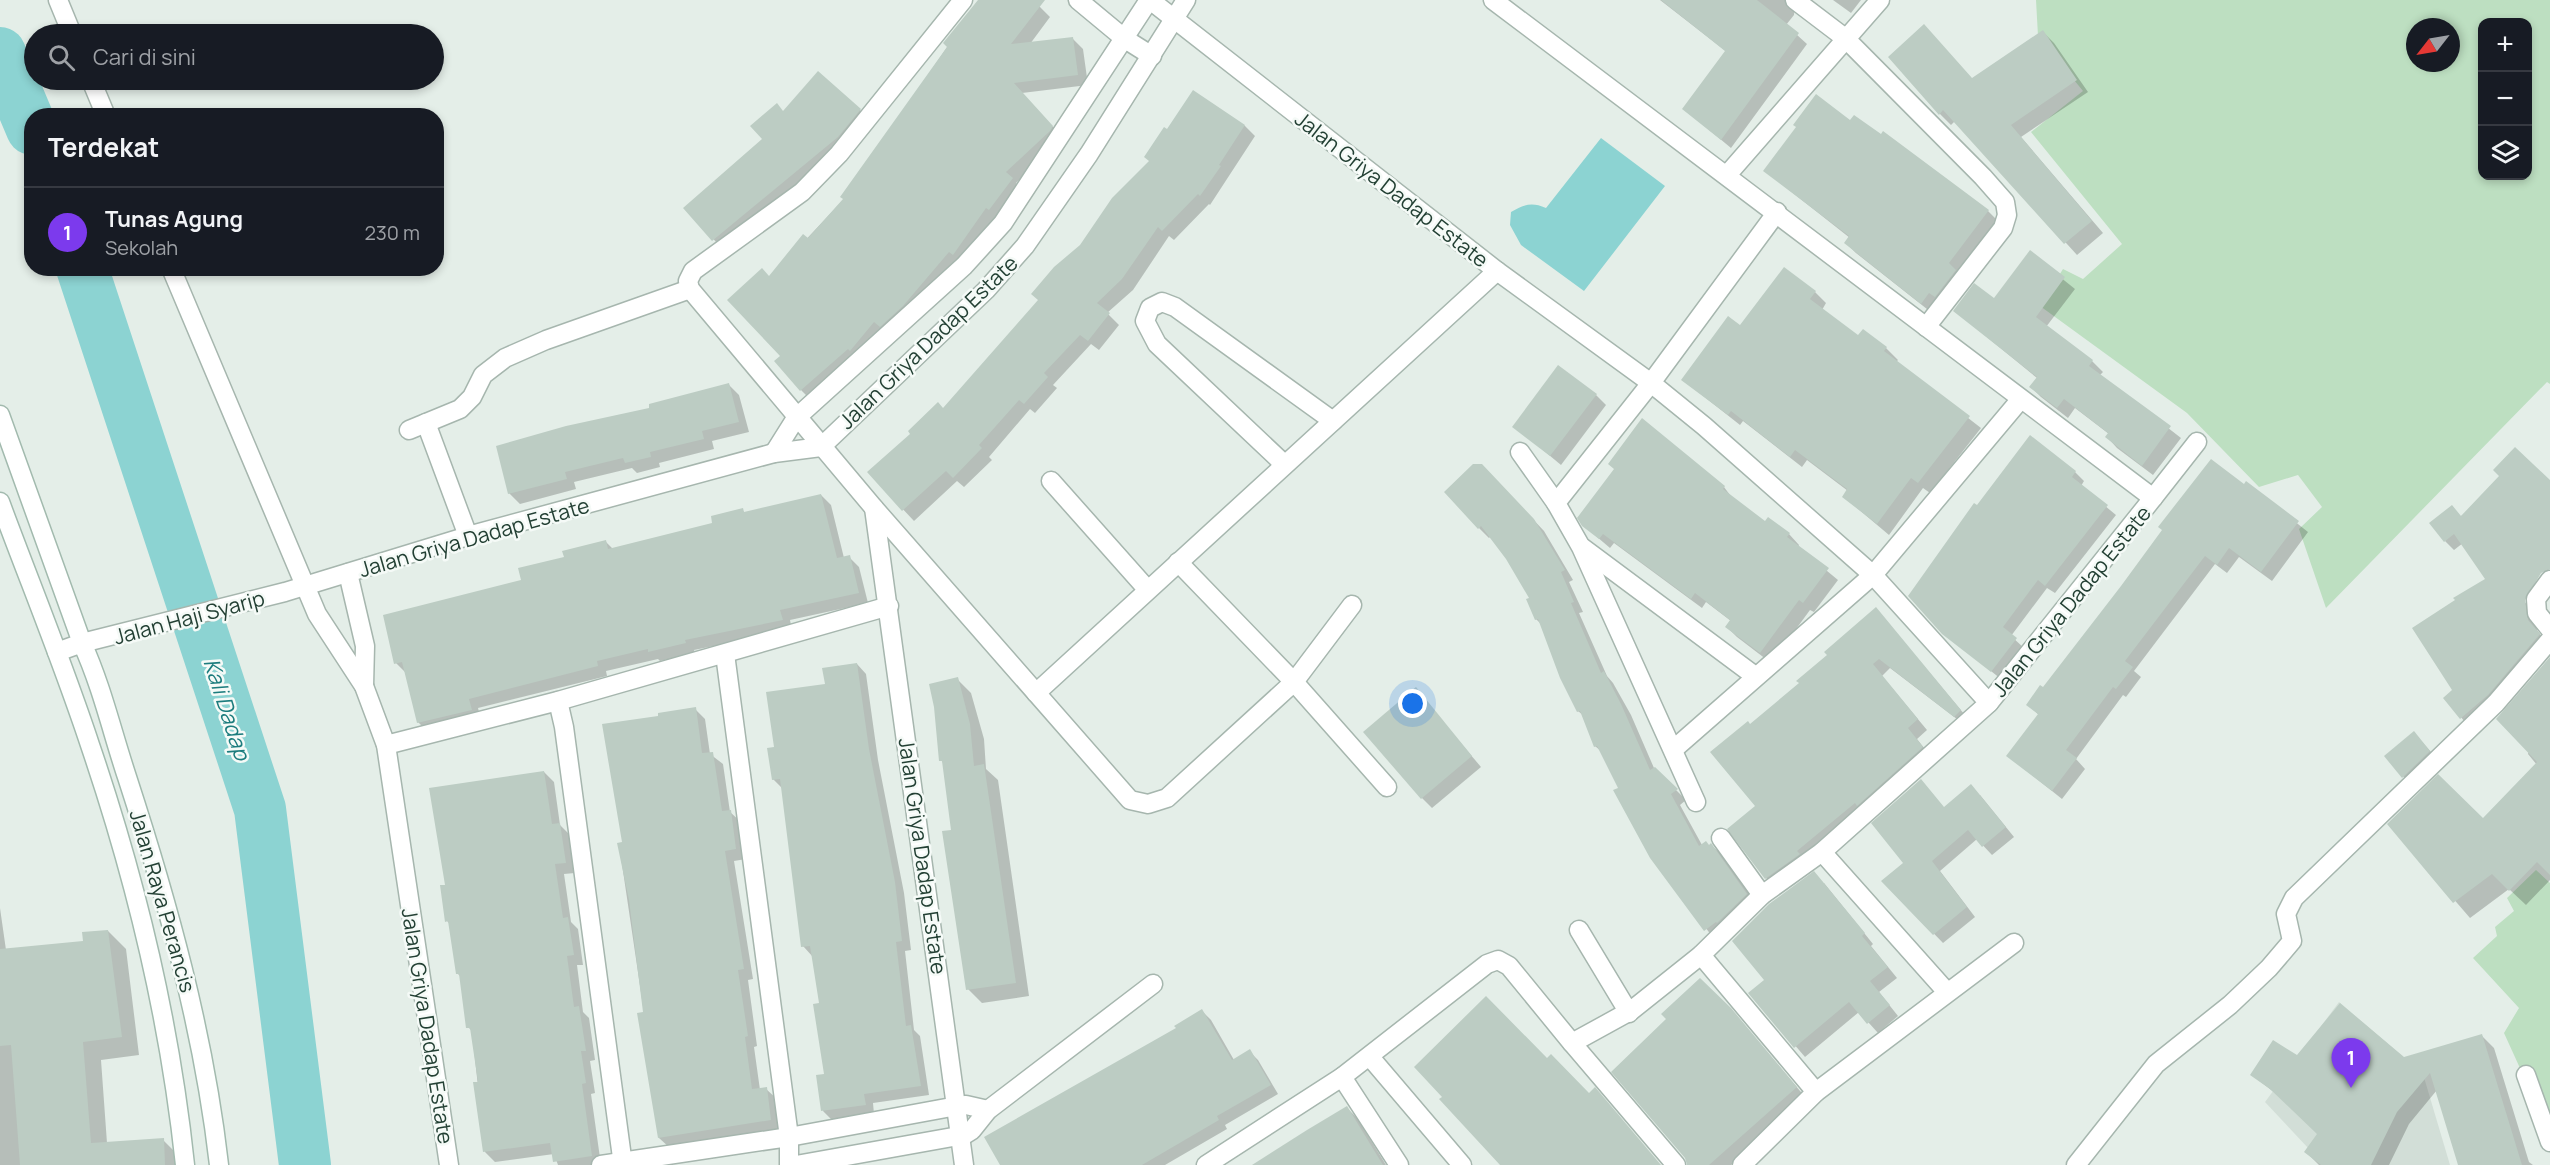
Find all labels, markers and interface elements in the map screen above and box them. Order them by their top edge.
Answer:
north arrow [2406,18,2460,72]
map controls [2478,18,2532,180]
button: + [2478,18,2532,72]
search box [24,24,444,90]
icon: search [45,41,78,74]
text: Cari di sini [93,42,196,72]
button: − [2478,72,2532,126]
street label: Jalan Griya Dadap Estate [1289,105,1495,273]
button: layers [2478,126,2532,180]
text: Terdekat [48,129,159,165]
text: Tunas Agung [105,204,243,234]
text: 1 [63,219,72,246]
text: 230 m [364,219,420,246]
text: Sekolah [105,234,178,261]
street label: Jalan Griya Dadap Estate [833,249,1023,435]
street label: Jalan Griya Dadap Estate [356,491,592,583]
street label: Jalan Griya Dadap Estate [1985,500,2157,702]
street label: Jalan Haji Syarip [111,583,267,651]
water label: Kali Dadap [196,654,258,766]
your location [1398,689,1427,718]
street label: Jalan Griya Dadap Estate [893,736,953,976]
street label: Jalan Raya Perancis [124,806,202,996]
street label: Jalan Griya Dadap Estate [396,906,460,1146]
pin: 1 [2332,1038,2370,1088]

